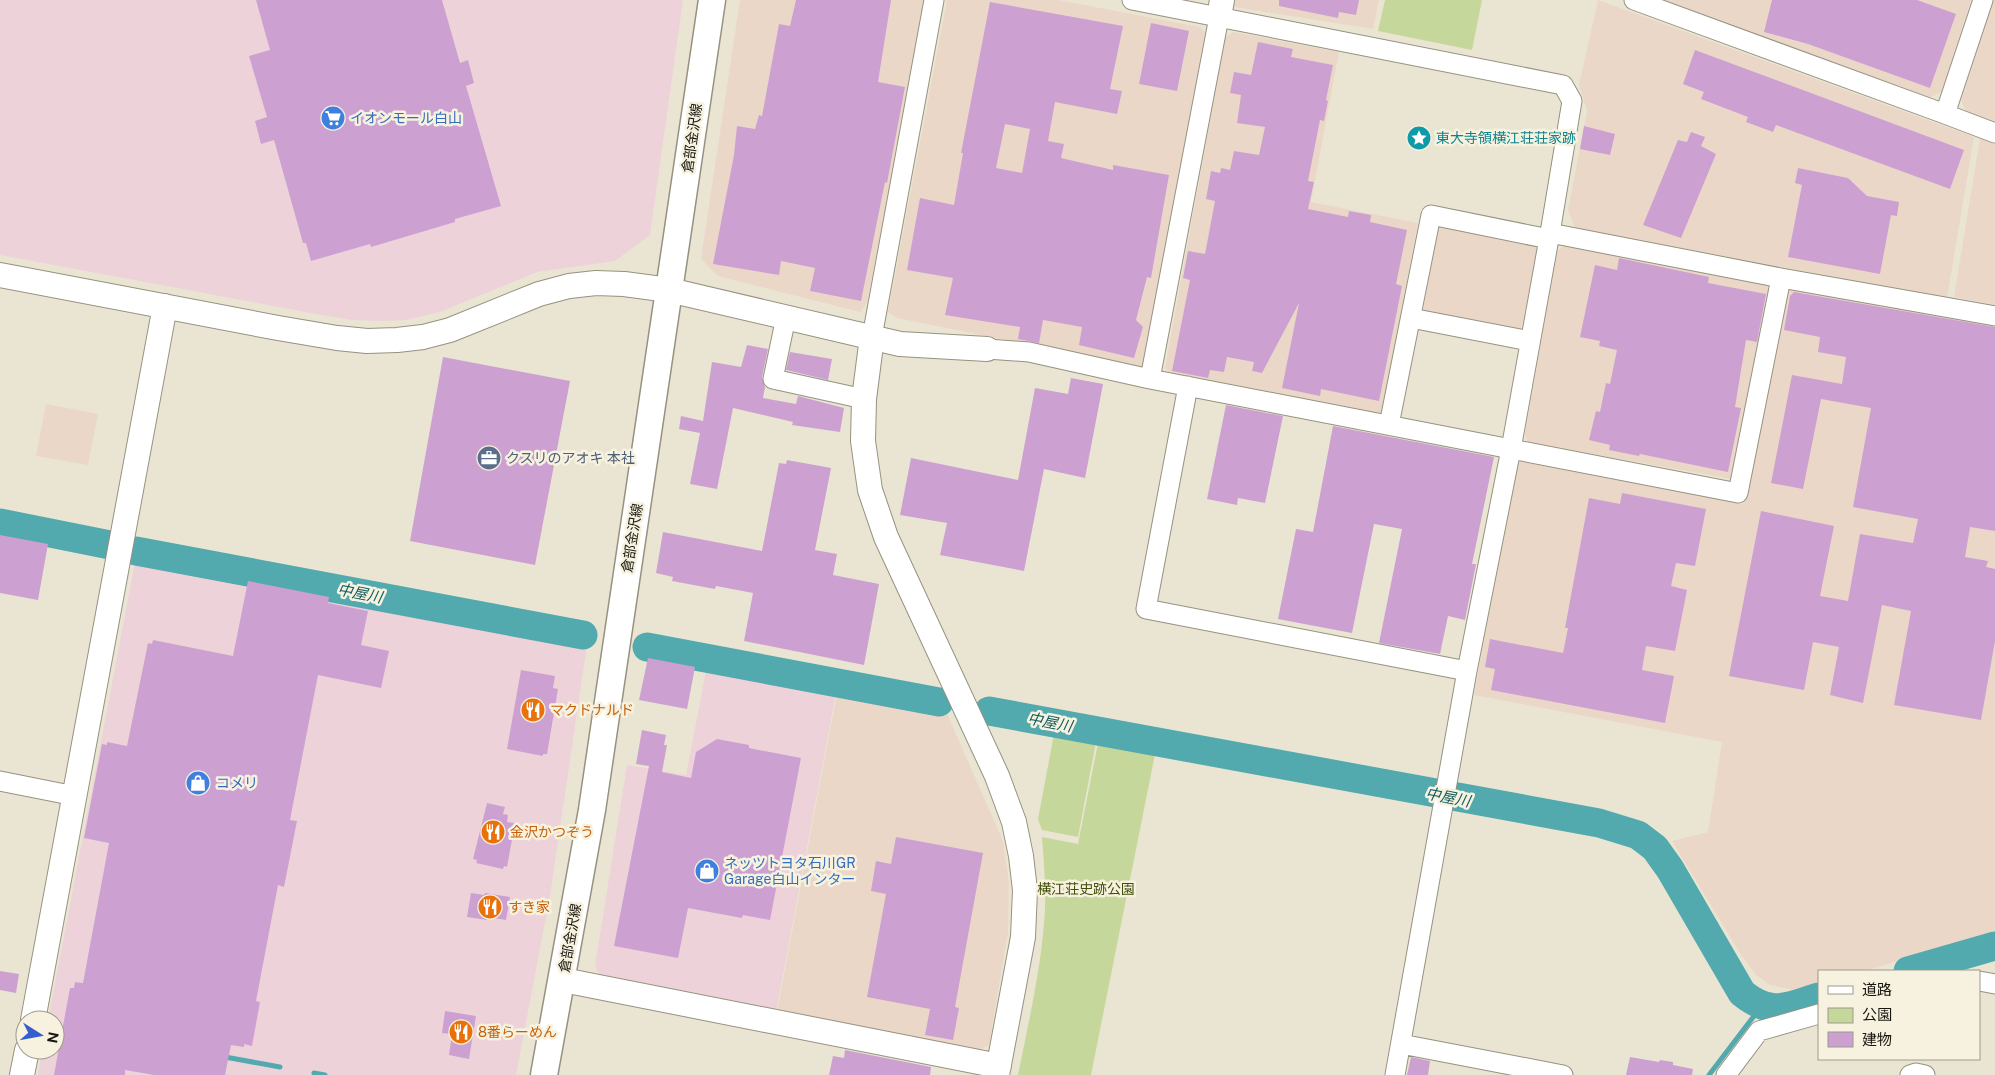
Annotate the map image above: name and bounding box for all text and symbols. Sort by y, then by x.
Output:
street label: 倉部金沢線 [679,102,705,174]
supermarket icon: イオンモール白山 [320,105,346,131]
place label: イオンモール白山 [350,110,462,126]
place icon: 東大寺領横江荘荘家跡 [1406,125,1432,151]
place label: 東大寺領横江荘荘家跡 [1436,130,1576,146]
office icon: クスリのアオキ 本社 [476,445,502,471]
place label: クスリのアオキ 本社 [506,450,635,466]
street label: 倉部金沢線 [619,502,645,574]
water label: 中屋川 [336,580,386,606]
restaurant icon: マクドナルド [520,697,546,723]
place label: マクドナルド [550,702,634,718]
water label: 中屋川 [1026,709,1076,735]
shop icon: コメリ [185,770,211,796]
place label: コメリ [216,775,258,791]
water label: 中屋川 [1424,784,1474,810]
restaurant icon: 金沢かつぞう [480,819,506,845]
place label: 金沢かつぞう [510,824,594,840]
place label: ネッツトヨタ石川GR Garage白山インター [724,855,856,887]
shop icon: ネッツトヨタ石川GR Garage白山インター [694,858,720,884]
park label: 横江荘史跡公園 [1037,881,1135,897]
restaurant icon: すき家 [477,894,503,920]
place label: すき家 [508,899,550,915]
street label: 倉部金沢線 [556,902,584,974]
legend [1818,970,1980,1060]
text: 道路 [1862,981,1892,998]
text: 公園 [1862,1006,1892,1023]
north arrow [15,1010,65,1060]
restaurant icon: 8番らーめん [448,1019,474,1045]
place label: 8番らーめん [478,1024,557,1040]
text: N [44,1031,62,1044]
text: 建物 [1862,1031,1892,1048]

